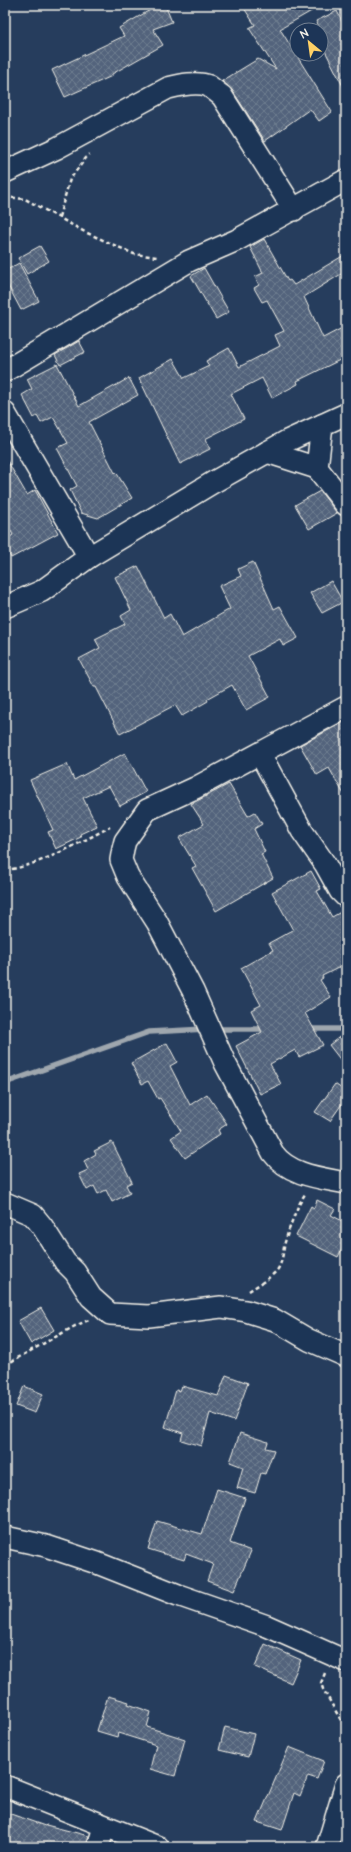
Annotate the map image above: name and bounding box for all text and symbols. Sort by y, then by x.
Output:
north arrow [289,22,329,62]
text: N [298,25,311,42]

